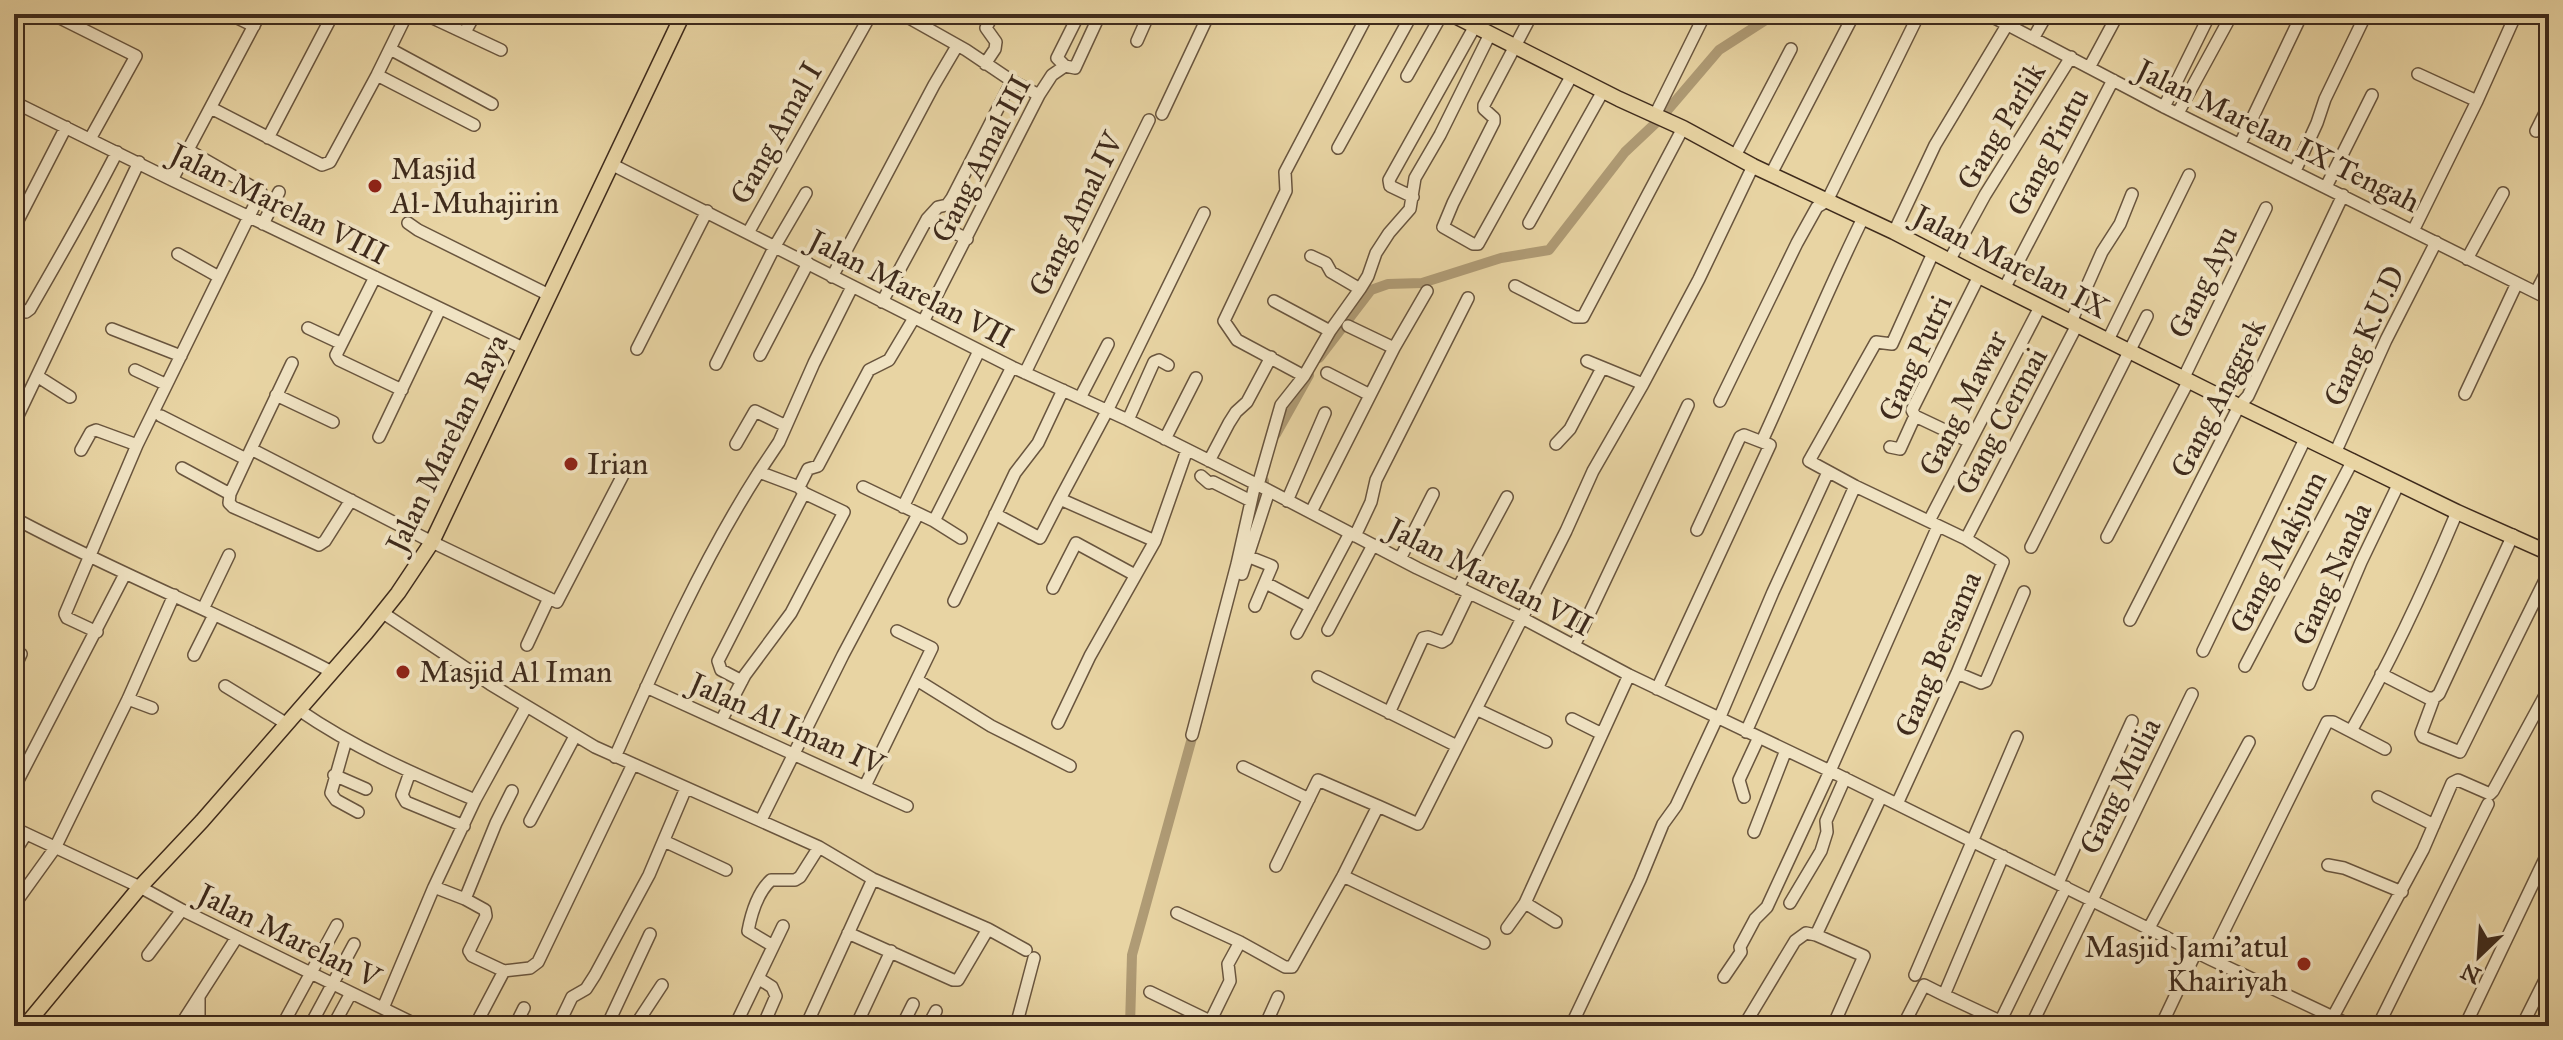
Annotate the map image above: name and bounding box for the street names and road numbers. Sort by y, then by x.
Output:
street label: Jalan Marelan IX Tengah [2128,50,2426,220]
street label: Gang Amal I [722,56,830,210]
street label: Gang Parlik [1949,56,2053,196]
street label: Gang Amal III [924,70,1038,248]
street label: Gang Pintu [1999,82,2097,222]
street label: Gang Amal IV [1021,125,1132,302]
street label: Jalan Marelan VIII [162,134,394,272]
street label: Jalan Marelan IX [1905,196,2115,327]
street label: Gang Ayu [2160,220,2246,344]
street label: Jalan Marelan VII [800,221,1019,356]
street label: Gang K.U.D [2316,260,2412,412]
street label: Gang Putri [1870,289,1960,427]
street label: Gang Anggrek [2163,313,2273,483]
street label: Gang Mawar [1911,324,2015,482]
street label: Jalan Marelan Raya [377,328,516,561]
street label: Gang Cermai [1947,341,2055,501]
street label: Gang Makjum [2222,465,2334,639]
street label: Gang Nanda [2285,497,2380,651]
street label: Jalan Marelan VII [1379,509,1598,644]
street label: Gang Bersama [1887,566,1989,742]
street label: Jalan Al Iman IV [681,664,891,784]
street label: Gang Mulia [2072,712,2169,860]
street label: Jalan Marelan V [189,875,387,996]

